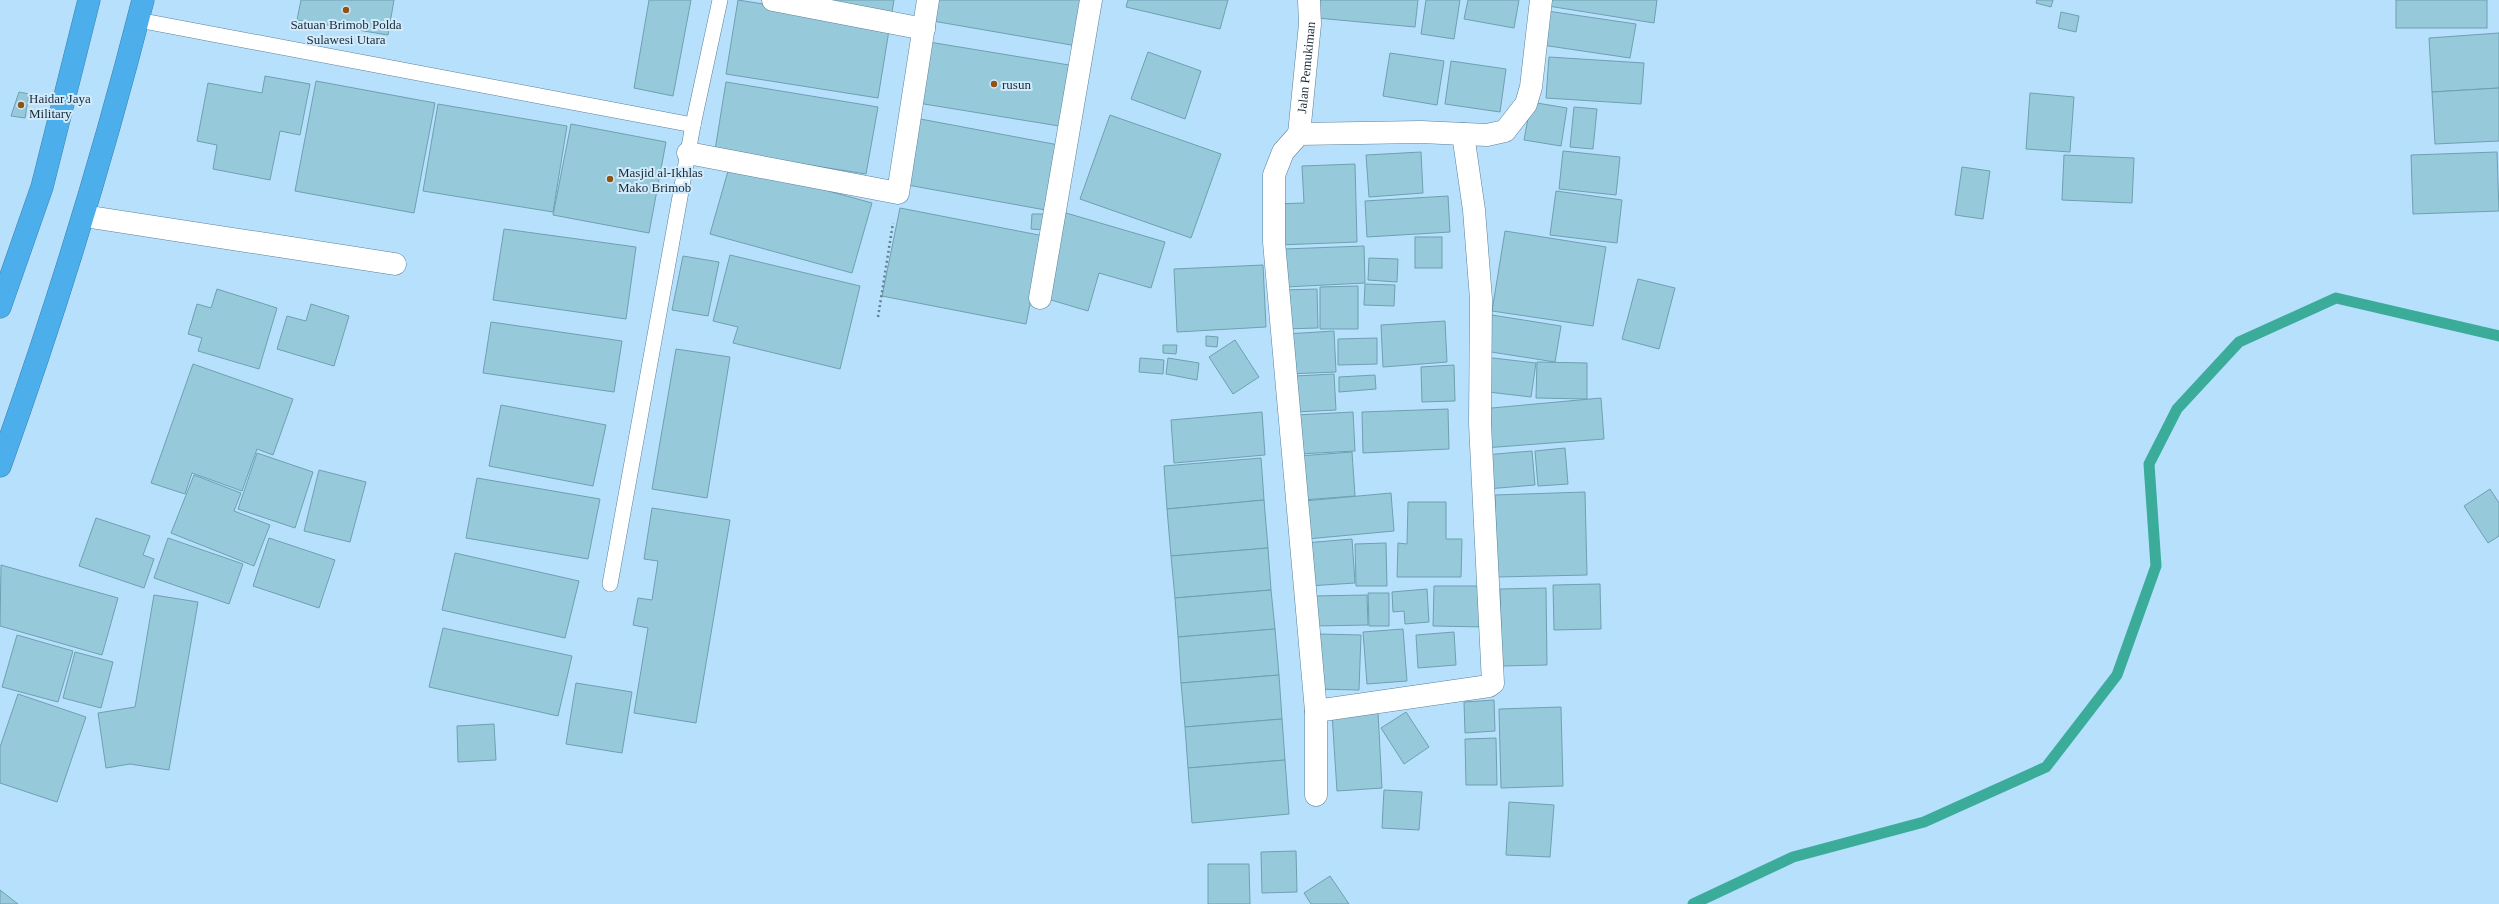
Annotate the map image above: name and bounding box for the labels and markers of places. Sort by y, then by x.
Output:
marker: Satuan Brimob Polda Sulawesi Utara [341,5,351,15]
place label: Satuan Brimob Polda Sulawesi Utara [290,17,402,47]
place label: rusun [1002,77,1031,92]
marker: rusun [989,79,999,89]
place label: Haidar Jaya Military [29,91,91,121]
marker: Haidar Jaya Military [16,100,26,110]
place label: Masjid al-Ikhlas Mako Brimob [618,165,703,195]
marker: Masjid al-Ikhlas Mako Brimob [605,174,615,184]

